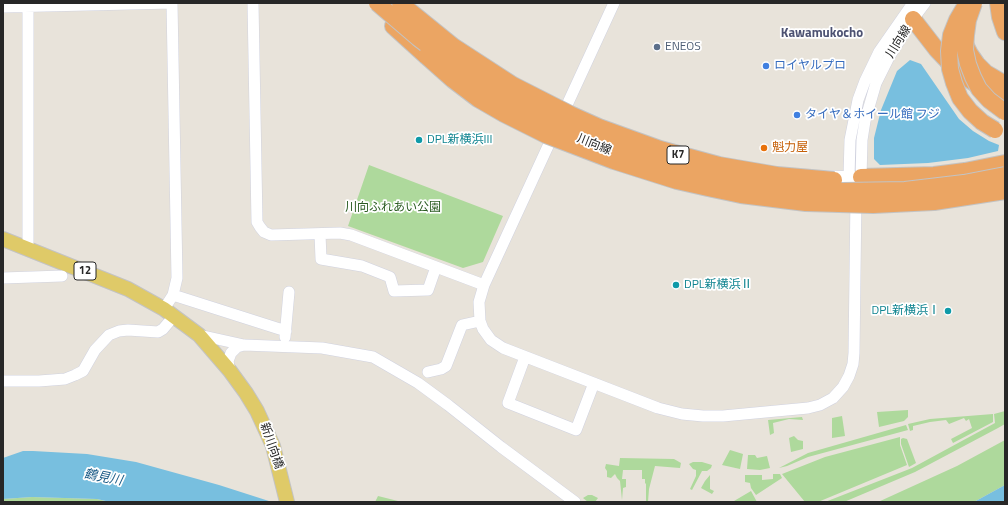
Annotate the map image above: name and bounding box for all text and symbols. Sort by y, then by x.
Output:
street label: 川向線 [883,23,915,61]
district label: Kawamukocho [781,26,863,42]
place label: ENEOS [665,40,701,54]
marker: ENEOS [652,42,662,52]
place label: ロイヤルプロ [774,59,846,73]
marker: ロイヤルプロ [761,61,771,71]
place label: タイヤ＆ホイール館 フジ [805,108,940,122]
marker: タイヤ＆ホイール館 フジ [792,110,802,120]
street label: 川向線 [575,132,613,158]
place label: DPL新横浜III [427,133,492,147]
marker: DPL新横浜III [414,135,424,145]
place label: 魁力屋 [772,141,808,155]
marker: 魁力屋 [759,143,769,153]
road number: K7 [667,146,689,164]
park label: 川向ふれあい公園 [345,201,441,215]
road number: 12 [74,262,96,280]
place label: DPL新横浜Ⅱ [684,278,753,292]
marker: DPL新横浜Ⅱ [671,280,681,290]
place label: DPL新横浜Ⅰ [871,304,940,318]
marker: DPL新横浜Ⅰ [943,306,953,316]
street label: 新川向橋 [256,421,286,471]
water label: 鶴見川 [82,467,124,489]

